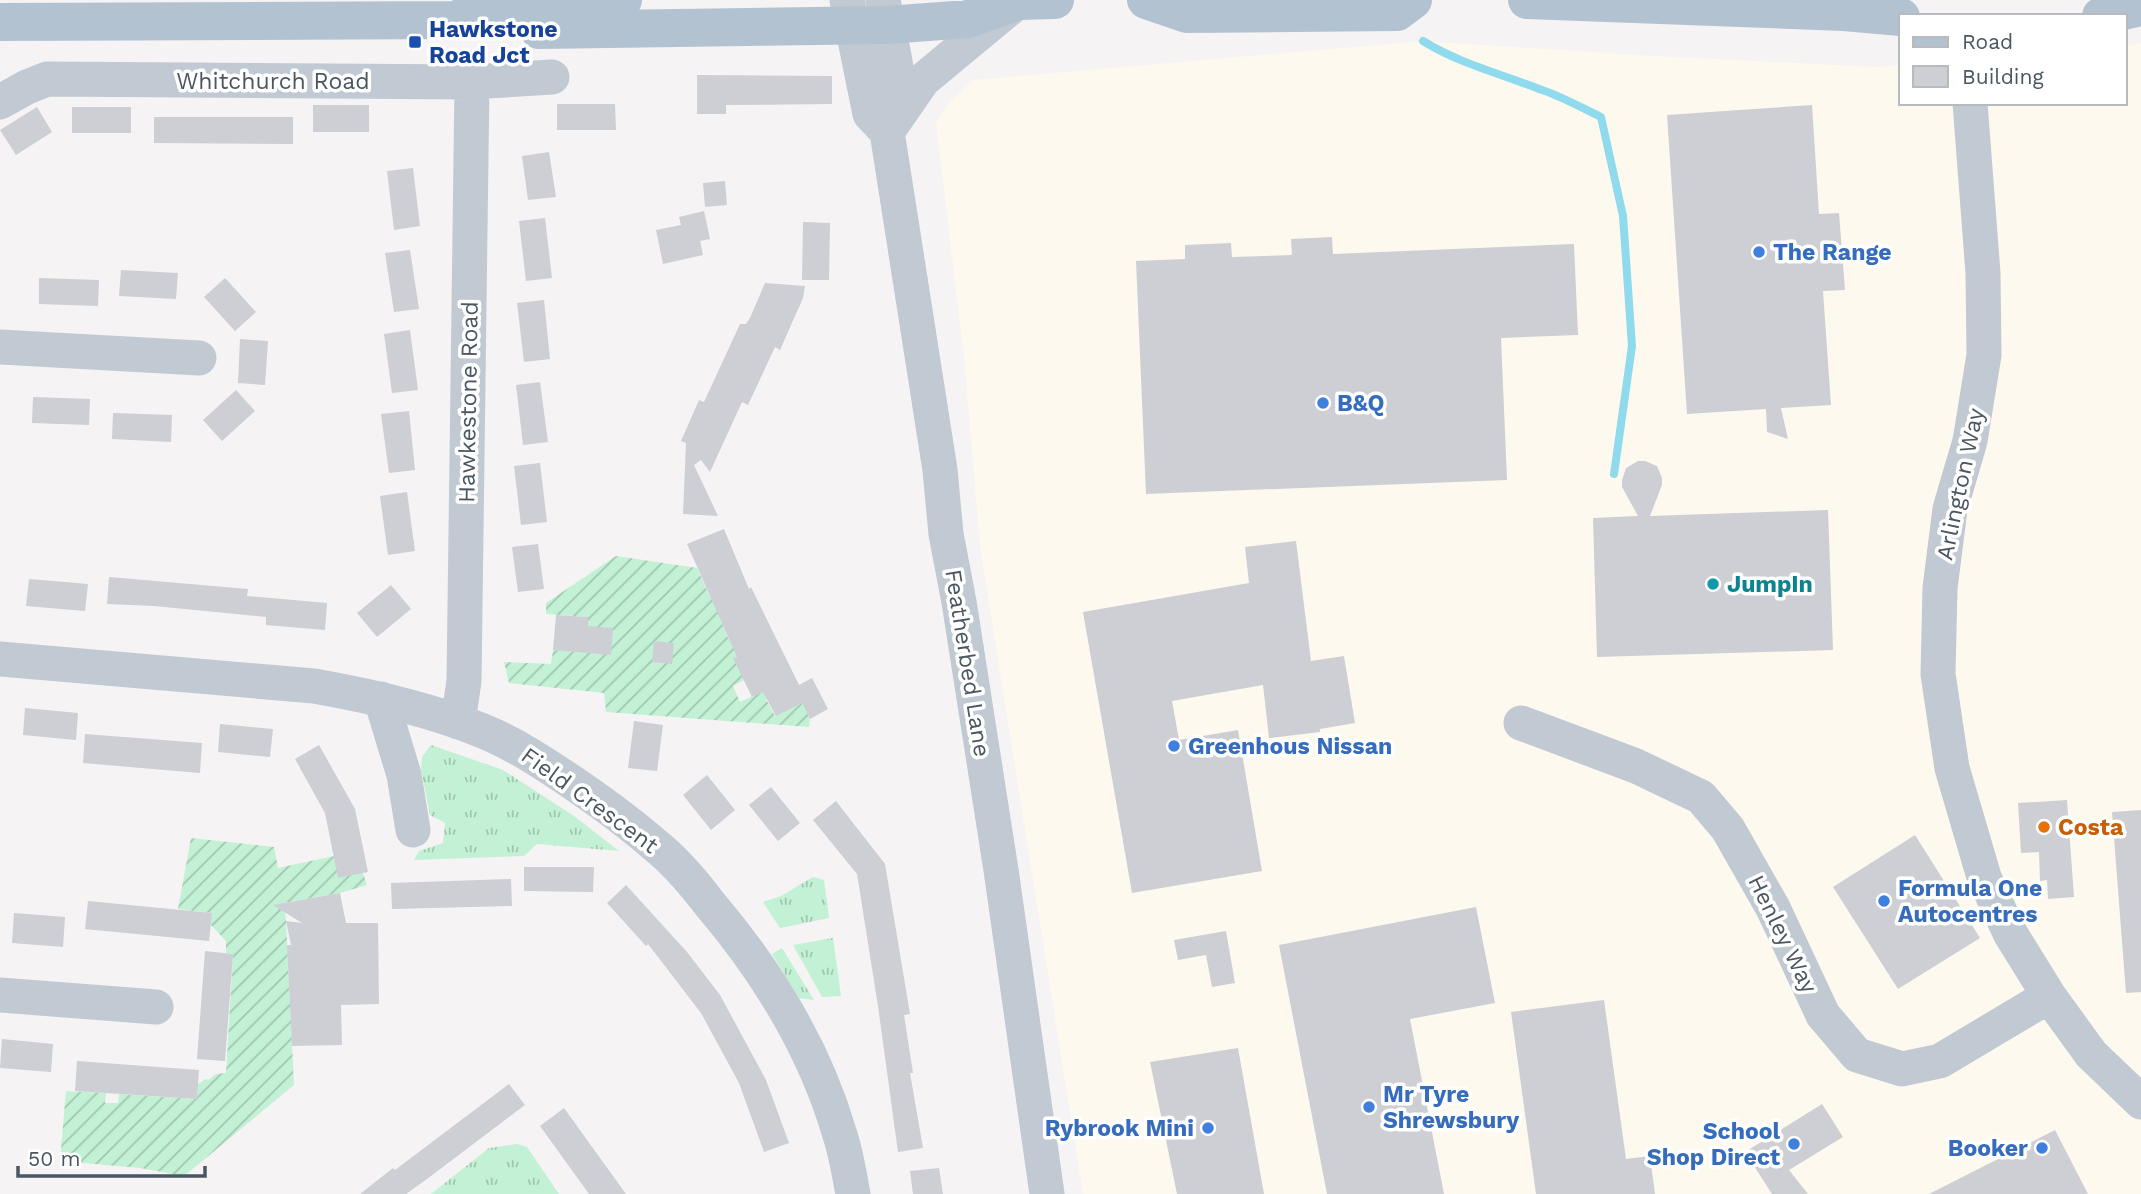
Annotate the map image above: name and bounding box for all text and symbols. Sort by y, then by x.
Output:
legend [1899,14,2127,105]
place label: Hawkstone Road Jct [429,16,557,69]
text: Road [1962,29,2013,54]
marker: Hawkstone Road Jct [407,34,423,50]
text: Building [1962,64,2044,89]
street label: Whitchurch Road [176,68,370,95]
place label: The Range [1773,239,1892,266]
marker: The Range [1751,244,1767,260]
street label: Hawkestone Road [453,301,484,503]
place label: B&Q [1337,390,1385,417]
marker: B&Q [1315,395,1331,411]
street label: Arlington Way [1931,406,1990,563]
street label: Featherbed Lane [939,567,996,759]
place label: JumpIn [1727,571,1813,598]
marker: JumpIn [1705,576,1721,592]
place label: Greenhous Nissan [1188,733,1392,760]
marker: Greenhous Nissan [1166,738,1182,754]
street label: Field Crescent [516,742,664,859]
place label: Costa [2058,814,2124,841]
marker: Costa [2036,819,2052,835]
street label: Henley Way [1742,871,1823,998]
place label: Formula One Autocentres [1898,875,2042,928]
marker: Formula One Autocentres [1876,893,1892,909]
place label: Mr Tyre Shrewsbury [1383,1081,1519,1134]
marker: Mr Tyre Shrewsbury [1361,1099,1377,1115]
place label: Rybrook Mini [1045,1115,1194,1142]
place label: School Shop Direct [1647,1118,1780,1171]
marker: Rybrook Mini [1200,1120,1216,1136]
scale bar [18,1134,205,1178]
place label: Booker [1948,1135,2028,1162]
marker: School Shop Direct [1786,1136,1802,1152]
marker: Booker [2034,1140,2050,1156]
text: 50 m [28,1146,80,1171]

